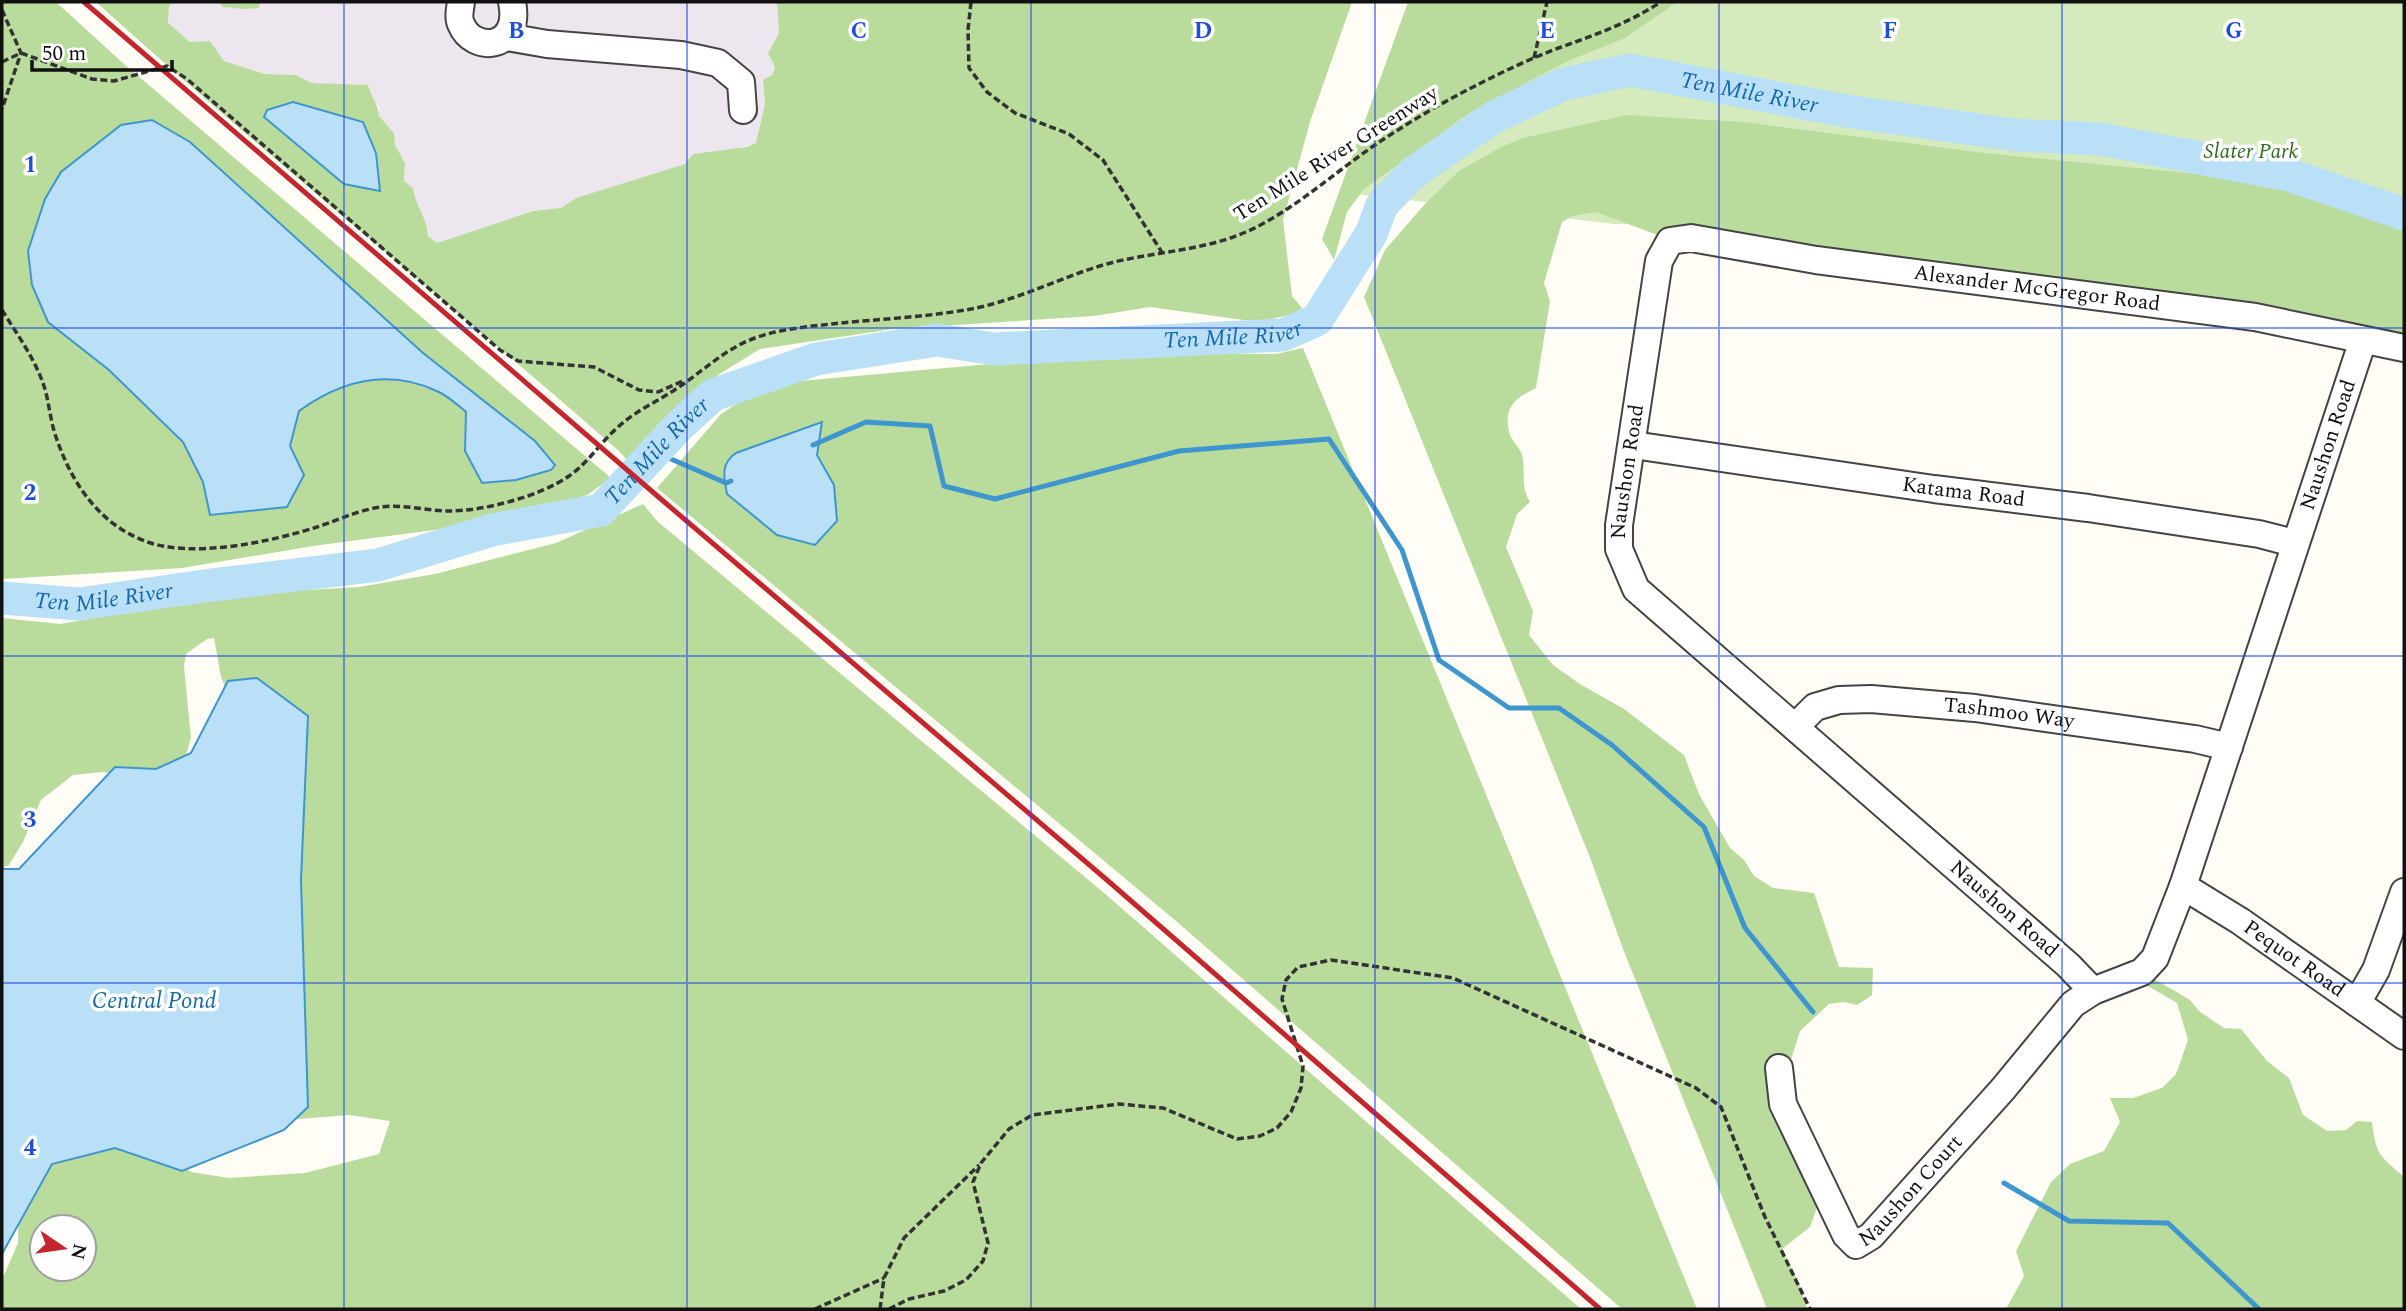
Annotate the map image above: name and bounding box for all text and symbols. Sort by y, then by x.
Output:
text: B [508,14,524,49]
text: C [851,14,867,49]
text: D [1194,14,1212,49]
text: E [1539,14,1555,49]
text: F [1883,14,1897,49]
text: G [2225,14,2243,49]
scale bar [32,28,172,72]
text: 50 m [42,38,86,70]
water label: Ten Mile River [1677,62,1822,123]
street label: Ten Mile River Greenway [1227,77,1445,230]
park label: Slater Park [2204,136,2298,168]
text: 1 [24,148,36,183]
street label: Alexander McGregor Road [1912,257,2162,321]
water label: Ten Mile River [1162,311,1309,358]
street label: Naushon Road [2292,375,2365,515]
water label: Ten Mile River [596,388,718,514]
street label: Naushon Road [1603,402,1653,539]
street label: Katama Road [1900,469,2027,516]
text: 2 [24,476,37,511]
water label: Ten Mile River [33,573,176,622]
street label: Tashmoo Way [1942,689,2077,738]
text: 3 [24,803,37,838]
street label: Naushon Road [1942,852,2066,966]
street label: Pequot Road [2237,912,2352,1006]
water label: Central Pond [92,984,216,1019]
street label: Naushon Court [1853,1128,1971,1256]
text: 4 [24,1131,37,1166]
north arrow [28,1213,98,1283]
text: N [62,1241,94,1262]

